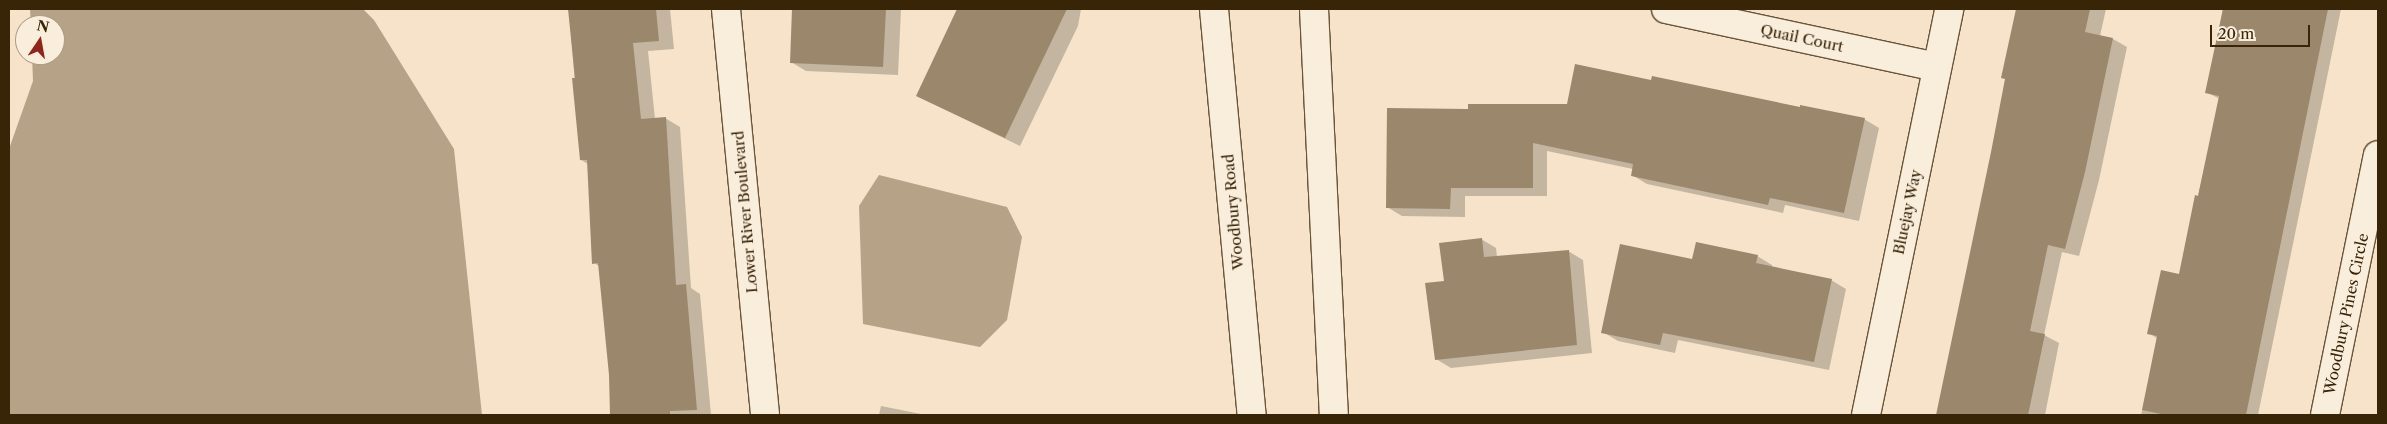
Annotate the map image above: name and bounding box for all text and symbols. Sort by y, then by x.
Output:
north arrow [15,15,65,65]
scale bar [2212,15,2312,47]
text: N [35,16,51,36]
street label: Quail Court [1759,20,1845,56]
text: 20 m [2218,24,2254,43]
street label: Lower River Boulevard [729,130,761,294]
street label: Woodbury Road [1219,153,1247,271]
street label: Bluejay Way [1889,167,1925,257]
street label: Woodbury Pines Circle [2320,231,2372,397]

